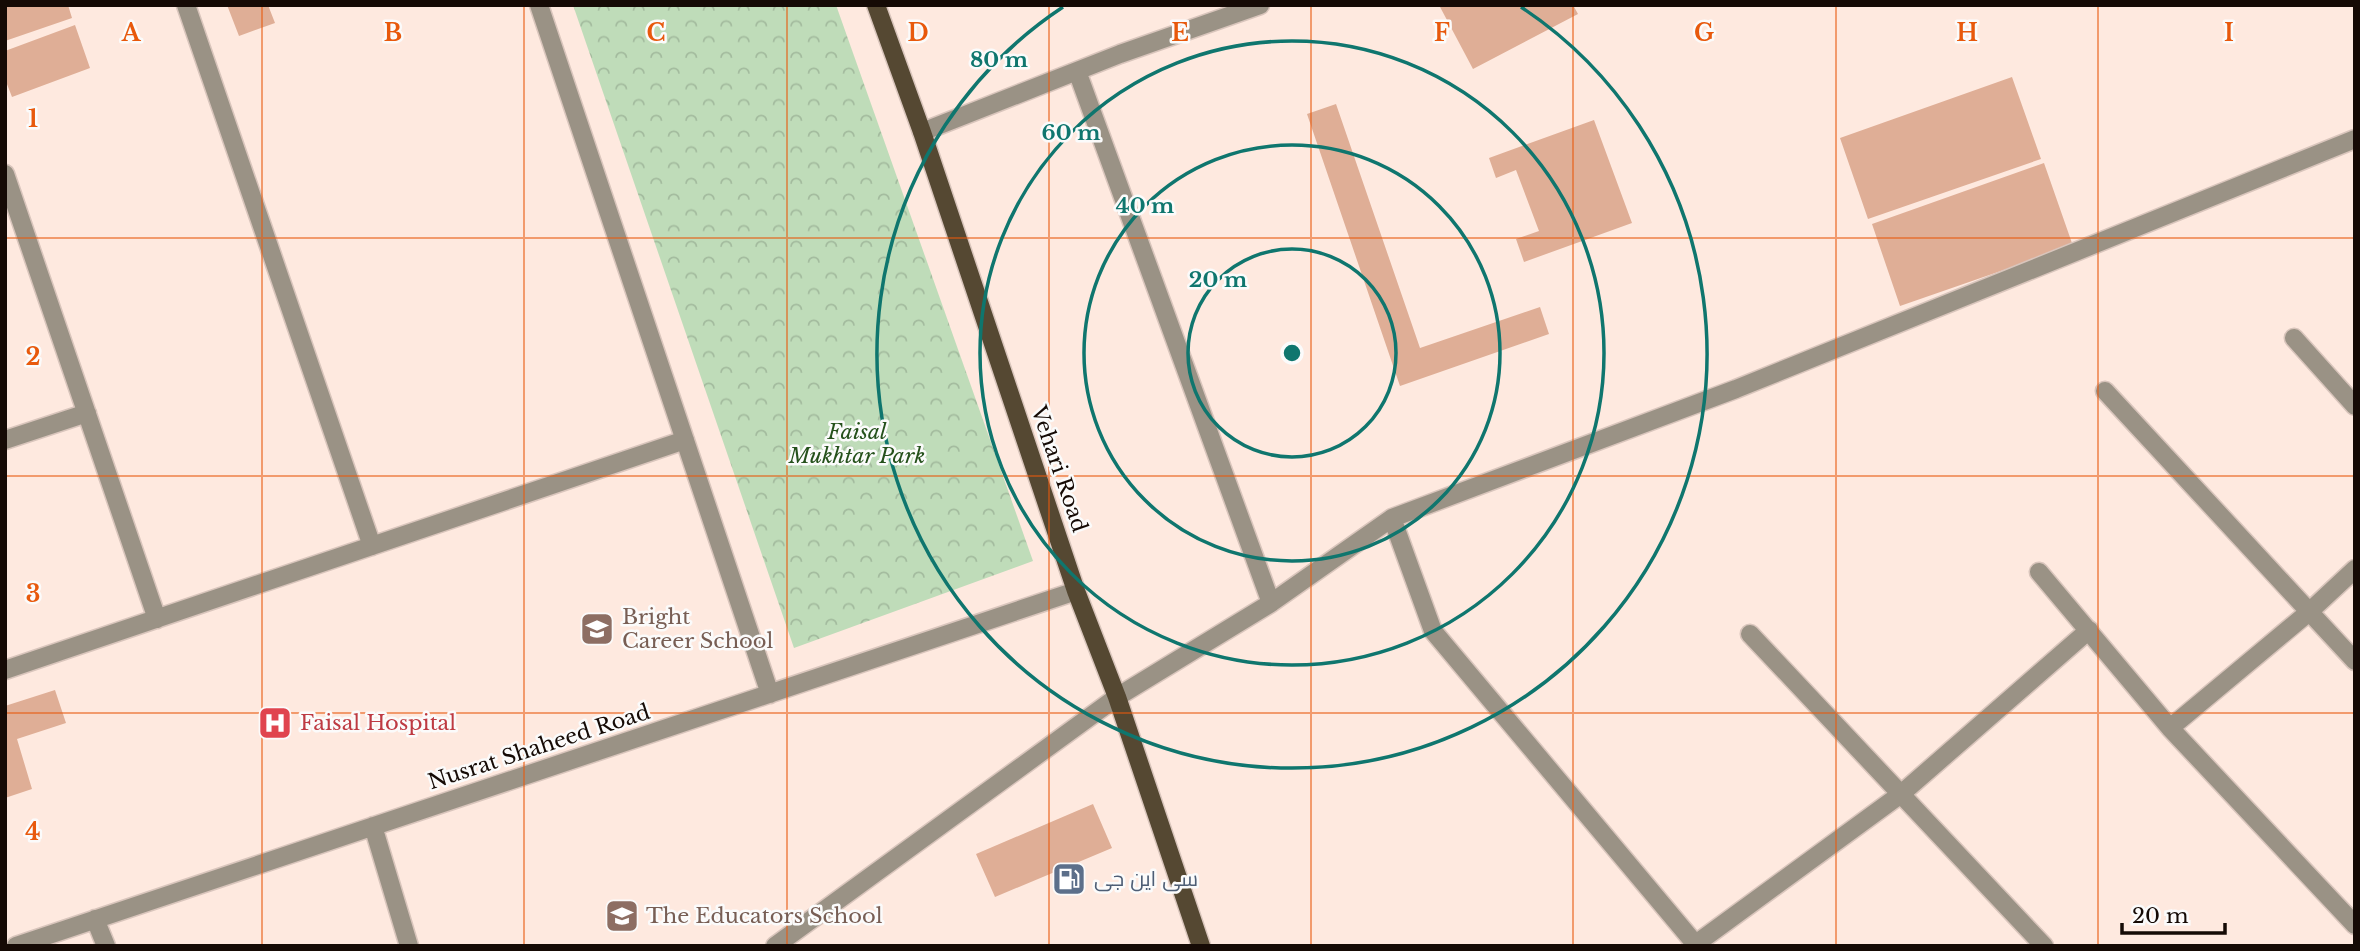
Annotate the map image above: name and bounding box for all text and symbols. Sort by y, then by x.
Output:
text: A [121,19,142,47]
text: B [384,19,402,47]
text: C [647,19,665,47]
text: D [907,19,929,47]
text: E [1171,19,1189,47]
text: F [1434,19,1450,47]
text: G [1694,19,1714,47]
text: H [1956,19,1978,47]
text: I [2224,19,2234,47]
text: 80 m [970,47,1028,73]
text: 1 [28,105,38,133]
text: 60 m [1042,120,1100,146]
text: 40 m [1116,193,1174,219]
text: 20 m [1189,267,1247,293]
centre of rings [1280,341,1304,365]
text: 2 [26,343,40,371]
street label: Vehari Road [1025,401,1093,536]
park label: Faisal Mukhtar Park [788,419,925,469]
text: 3 [26,580,40,608]
place label: Bright Career School [622,604,774,654]
school or university icon: Bright Career School [578,610,616,648]
street label: Nusrat Shaheed Road [425,699,653,795]
hospital icon: Faisal Hospital [256,704,294,742]
place label: Faisal Hospital [300,710,456,736]
text: 4 [25,818,41,846]
fuel station icon: سی این جی [1050,860,1088,898]
place label: سی این جی [1094,866,1198,892]
scale bar [2122,892,2225,936]
school or university icon: The Educators School [603,897,641,935]
place label: The Educators School [646,903,883,929]
text: 20 m [2132,903,2189,929]

